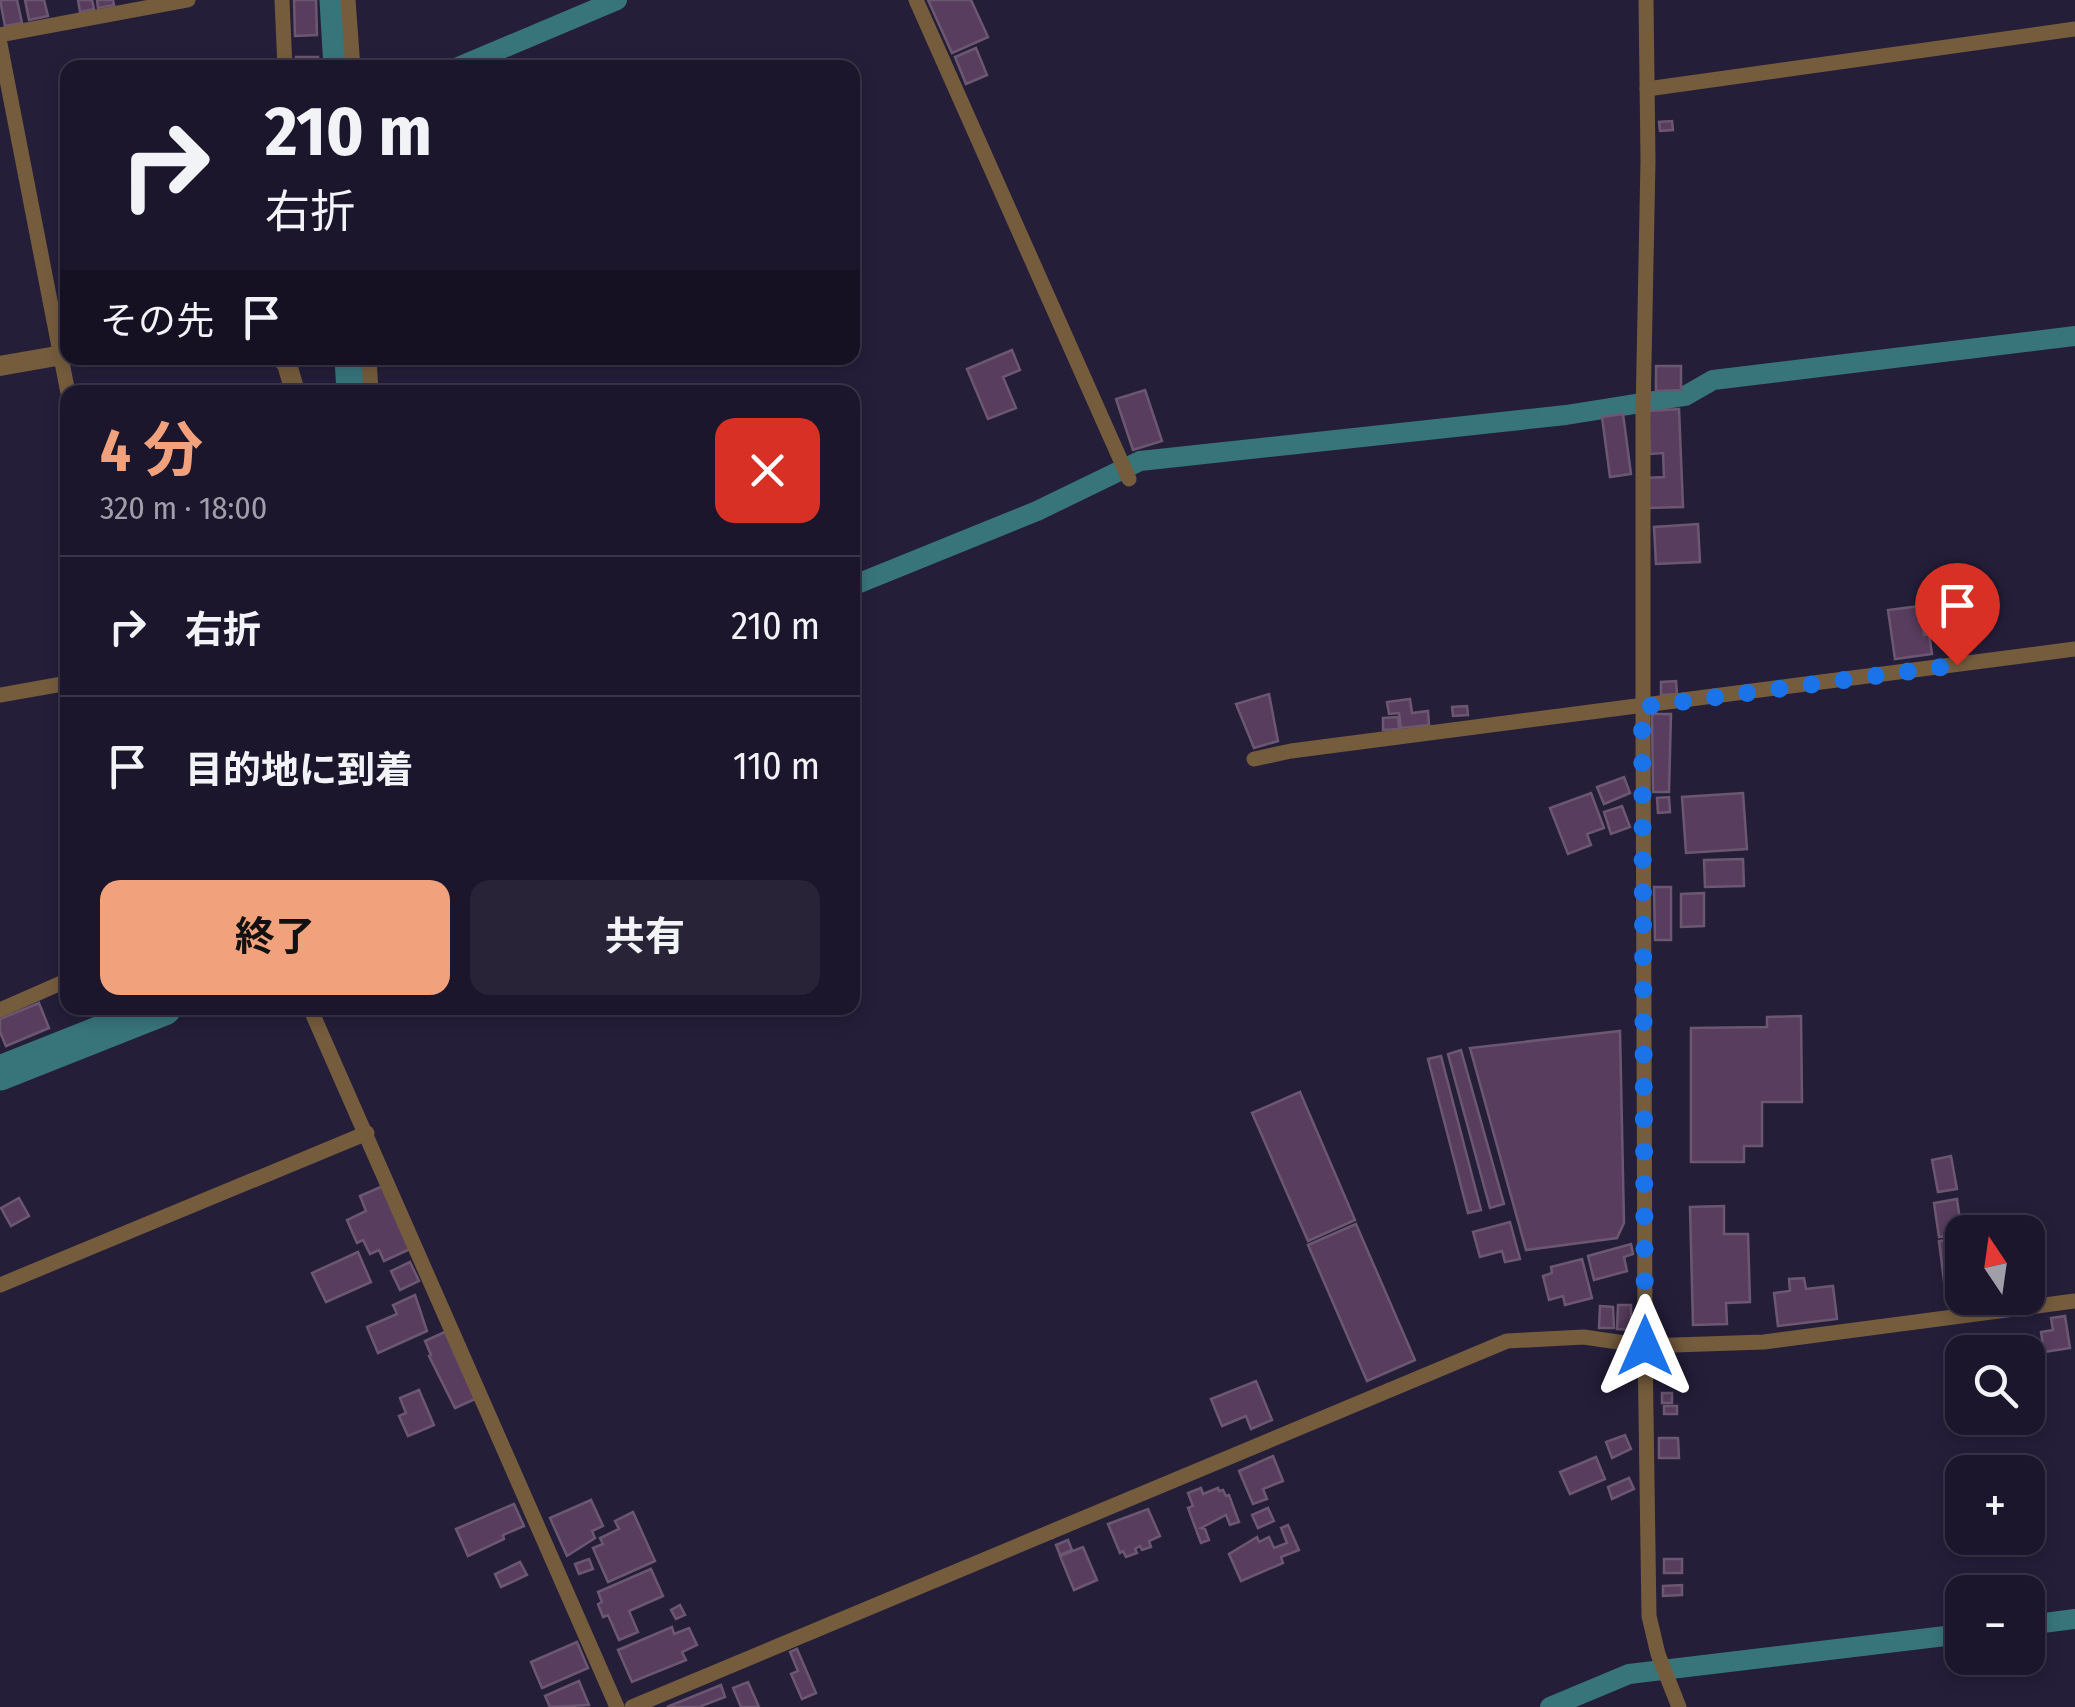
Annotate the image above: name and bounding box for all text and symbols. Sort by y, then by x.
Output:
text: 210 m [265,90,432,174]
icon: right [100,100,230,230]
text: 右折 [265,185,355,239]
icon: arrive [234,290,289,345]
text: その先 [100,298,214,344]
text: 4 分 [100,415,203,487]
button: close [715,418,820,523]
text: 320 m · 18:00 [100,489,268,527]
pin [1915,563,2000,666]
icon: arrive [1930,578,1985,633]
icon: right [100,599,155,654]
text: 210 m [731,603,820,649]
text: 右折 [185,607,261,653]
icon: arrive [100,739,155,794]
text: 110 m [733,743,820,789]
text: 目的地に到着 [185,747,413,793]
button: 終了 [100,880,450,995]
button: 共有 [470,880,820,995]
north arrow [1945,1215,2045,1315]
map controls [1945,1215,2045,1675]
position arrow [1593,1294,1697,1398]
button: search [1945,1335,2045,1435]
button: + [1945,1455,2045,1555]
button: − [1945,1575,2045,1675]

